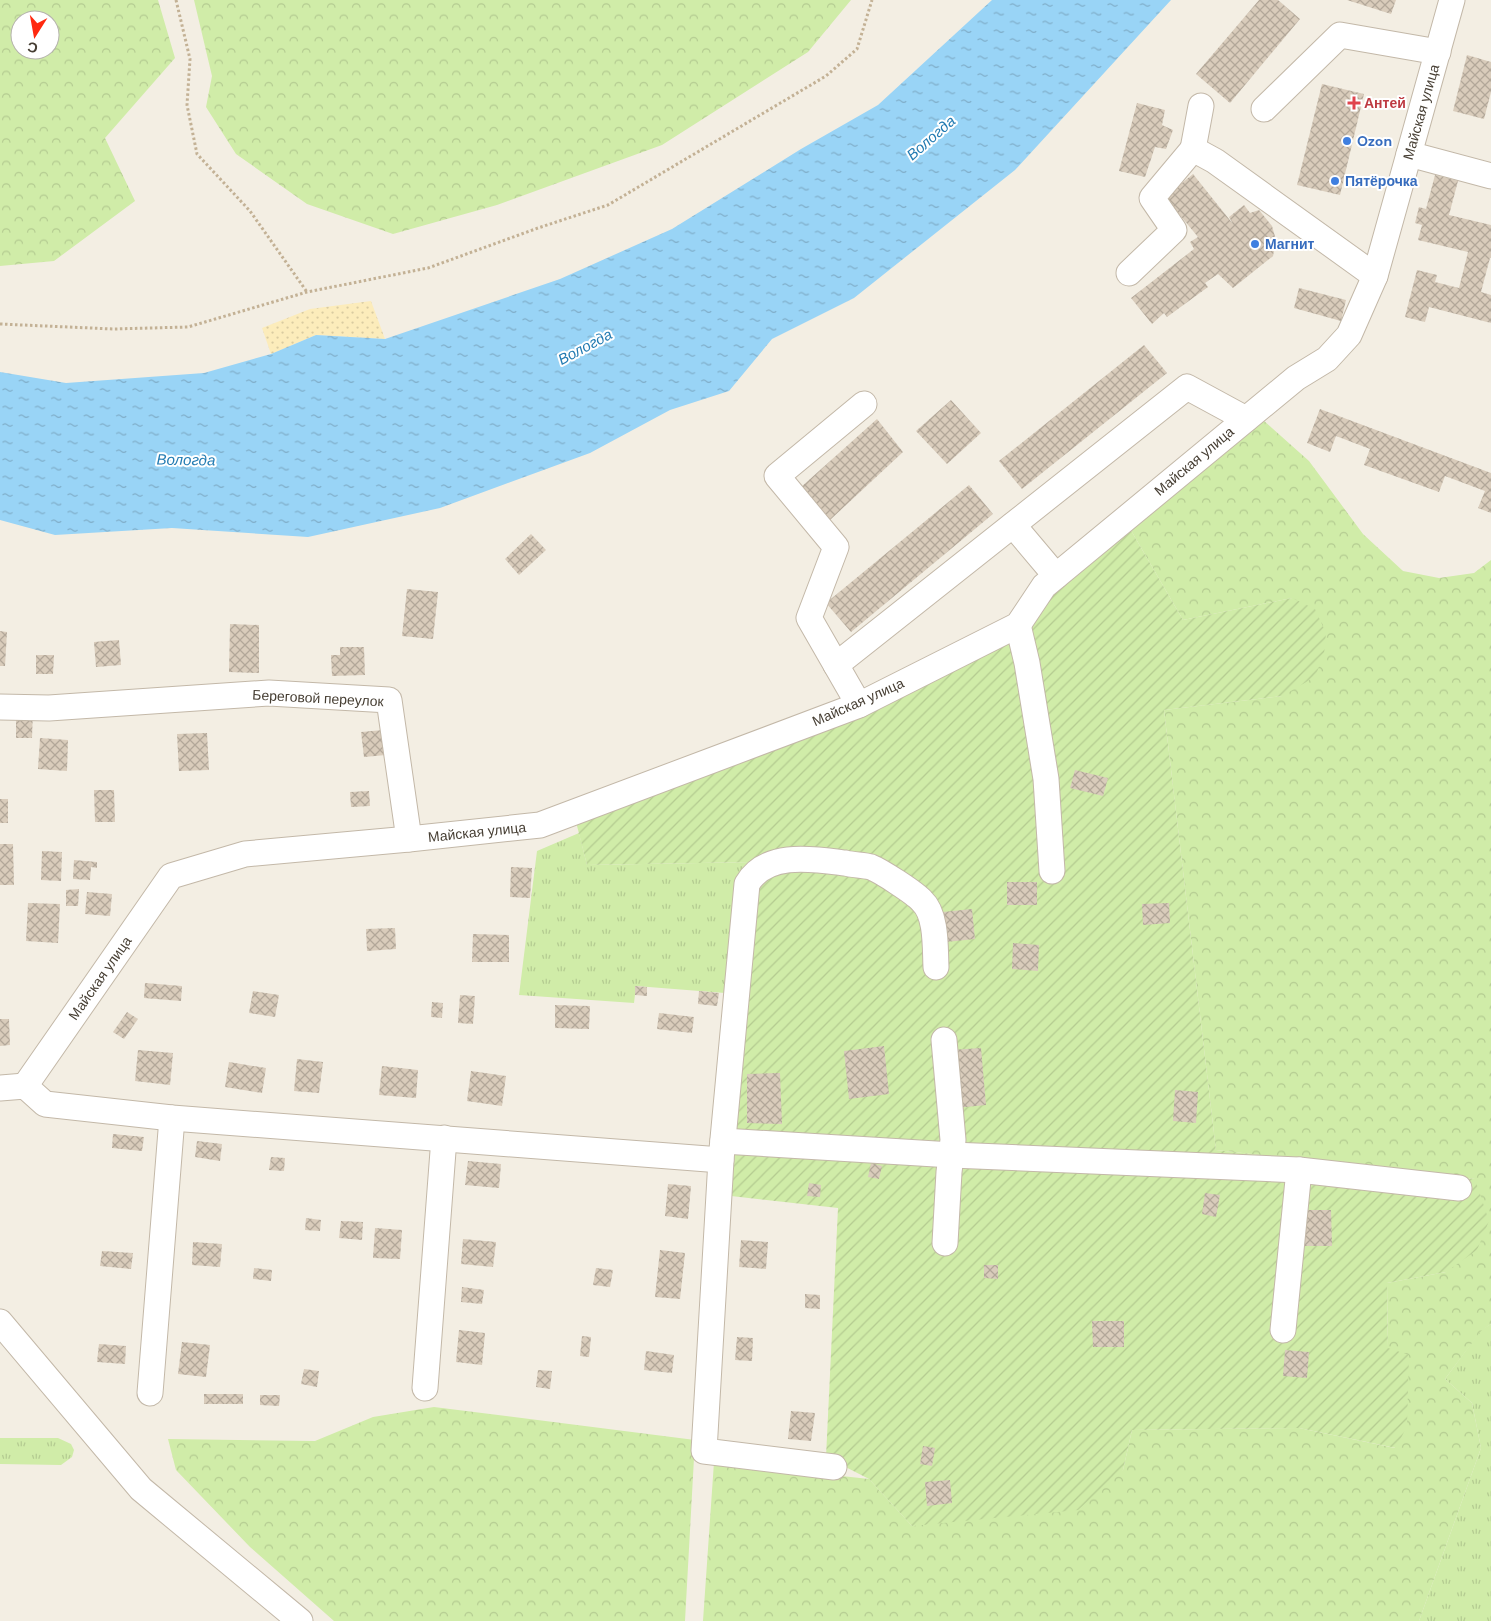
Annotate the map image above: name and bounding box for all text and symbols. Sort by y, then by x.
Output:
north arrow [10,10,60,60]
text: С [26,38,39,58]
street label: Майская улица [1399,62,1443,162]
place label: Антей [1364,94,1406,112]
marker: Антей [1348,97,1360,109]
water label: Вологда [902,111,960,165]
place label: Ozon [1357,132,1392,150]
marker: Ozon [1341,135,1353,147]
place label: Пятёрочка [1345,172,1418,190]
marker: Пятёрочка [1329,175,1341,187]
place label: Магнит [1265,235,1315,253]
marker: Магнит [1249,238,1261,250]
water label: Вологда [554,324,616,370]
street label: Майская улица [1151,422,1238,500]
water label: Вологда [156,449,216,471]
street label: Майская улица [809,674,907,730]
street label: Береговой переулок [252,686,385,710]
street label: Майская улица [427,818,527,846]
street label: Майская улица [64,932,136,1023]

